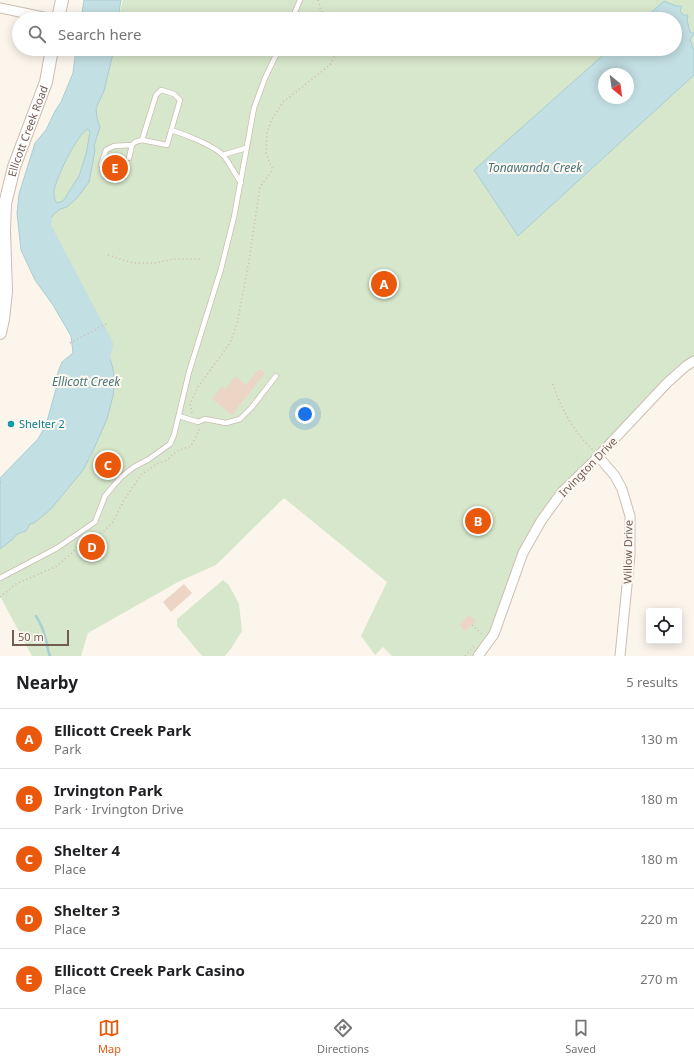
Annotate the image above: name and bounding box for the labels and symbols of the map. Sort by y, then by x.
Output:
north arrow [598,68,634,104]
street label: Ellicott Creek Road [4,83,51,178]
pin: E [102,153,128,183]
water label: Tonawanda Creek [488,159,583,176]
pin: A [371,269,397,299]
water label: Ellicott Creek [52,373,121,390]
your location [295,404,315,424]
place label: Shelter 2 [19,416,65,431]
marker: Shelter 2 [6,419,16,429]
street label: Irvington Drive [555,433,620,500]
pin: C [95,450,121,480]
pin: B [465,506,491,536]
street label: Willow Drive [619,520,636,584]
pin: D [79,532,105,562]
scale bar [12,628,69,647]

